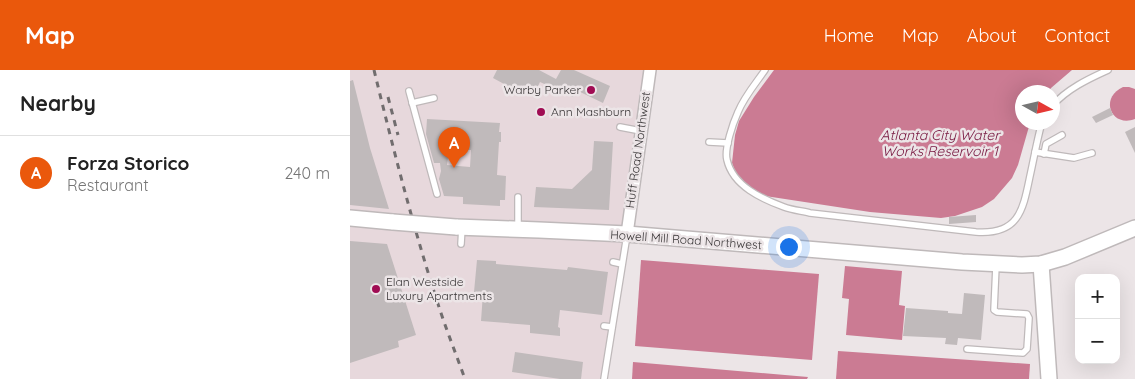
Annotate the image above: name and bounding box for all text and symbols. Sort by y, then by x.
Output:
text: Map [25,20,75,50]
text: Home [824,24,874,47]
text: Map [902,24,939,47]
text: About [967,24,1017,47]
text: Contact [1045,24,1110,47]
place label: Warby Parker [504,82,581,97]
marker: Warby Parker [585,84,597,96]
north arrow [1015,85,1060,130]
text: Nearby [20,90,96,116]
street label: Huff Road Northwest [622,91,653,209]
place label: Ann Mashburn [551,104,631,119]
marker: Ann Mashburn [535,106,547,118]
water label: Atlanta City Water Works Reservoir 1 [880,126,1001,160]
pin: A [438,127,470,168]
text: Forza Storico [67,151,189,175]
text: A [31,163,41,183]
text: 240 m [284,163,330,183]
text: Restaurant [67,175,149,195]
street label: Howell Mill Road Northwest [610,227,762,252]
your location [776,234,802,260]
place label: Elan Westside Luxury Apartments [386,274,492,303]
map controls [1075,274,1120,364]
button: + [1075,274,1120,319]
marker: Elan Westside Luxury Apartments [370,283,382,295]
button: − [1075,319,1120,364]

